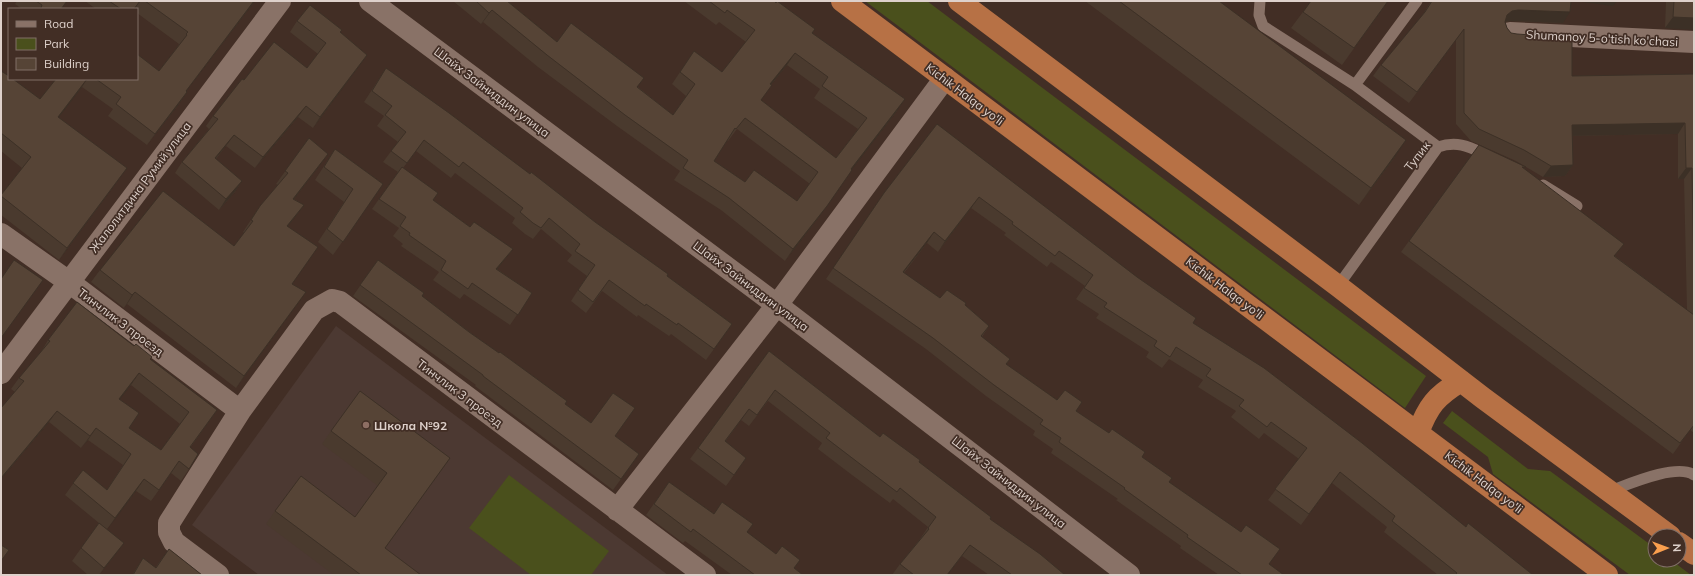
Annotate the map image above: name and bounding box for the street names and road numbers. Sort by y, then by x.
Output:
street label: Shumanoy 5-o'tish ko'chasi [1526,27,1679,49]
street label: Шайх Зайниддин улица [431,44,553,140]
street label: Kichik Halqa yo'li [923,60,1007,128]
street label: Жалолитдина Румий улица [86,119,194,255]
street label: Тупик [1401,138,1434,174]
street label: Шайх Зайниддин улица [690,238,812,334]
street label: Kichik Halqa yo'li [1183,254,1267,322]
street label: Тинчлик 3 проезд [75,285,167,359]
street label: Тинчлик 3 проезд [414,356,506,430]
street label: Шайх Зайниддин улица [949,433,1069,531]
street label: Kichik Halqa yo'li [1442,448,1526,516]

